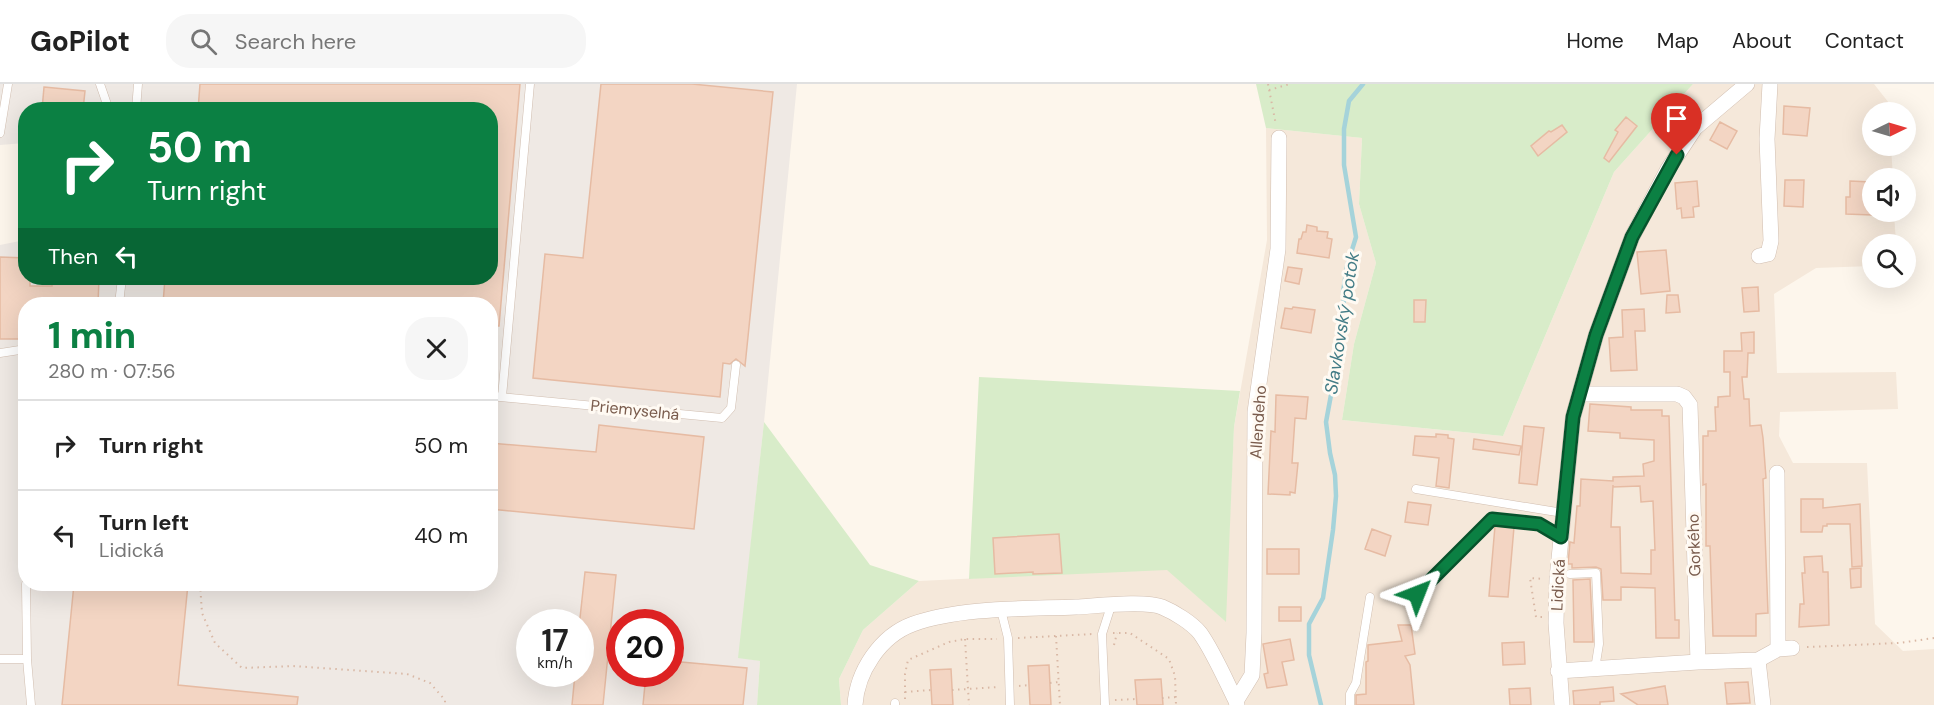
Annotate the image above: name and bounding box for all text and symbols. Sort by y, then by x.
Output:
search box [166,14,586,68]
text: GoPilot [30,23,130,60]
icon: search [187,25,220,58]
text: Search here [235,27,356,56]
text: Home [1566,27,1624,55]
text: Map [1657,27,1699,55]
text: About [1732,27,1792,55]
text: Contact [1825,27,1904,55]
pin [1651,93,1702,155]
icon: arrive [1660,102,1693,135]
north arrow [1862,102,1916,156]
map controls [1862,102,1916,288]
text: 50 m [147,120,252,175]
icon: right [48,126,126,204]
button: sound [1862,168,1916,222]
text: Turn right [147,173,267,208]
button: search [1862,234,1916,288]
icon: left [110,240,143,273]
text: Then [48,242,98,271]
water label: Slavkovský potok [1319,249,1365,396]
text: 1 min [48,312,136,359]
button: close [405,317,468,380]
text: 280 m · 07:56 [48,358,176,384]
street label: Allendeho [1245,384,1271,460]
street label: Priemyselná [590,395,680,425]
icon: right [48,429,81,462]
text: Turn right [99,431,204,460]
text: 50 m [414,431,468,460]
text: Turn left [99,508,189,537]
street label: Gorkého [1682,513,1706,577]
icon: left [48,519,81,552]
text: 40 m [414,521,468,550]
text: Lidická [99,537,164,563]
street label: Lidická [1546,558,1570,612]
position arrow [1385,562,1449,626]
speed limit sign: 20 [606,609,684,687]
text: 17 [541,621,569,660]
text: km/h [537,653,573,673]

